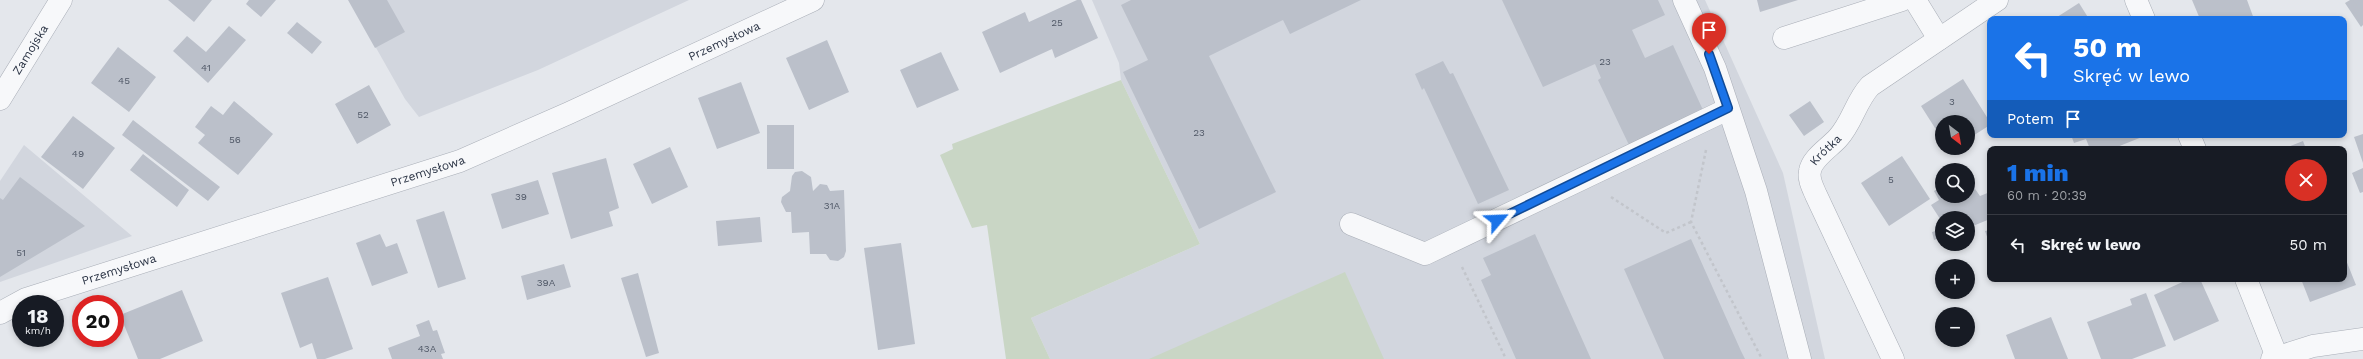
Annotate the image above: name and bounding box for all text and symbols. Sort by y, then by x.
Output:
pin [1692,13,1726,54]
house number: 25 [1051,17,1063,28]
street label: Przemysłowa [686,18,762,64]
icon: arrive [1698,19,1720,41]
street label: Zamojska [10,22,51,77]
text: 50 m [2073,31,2142,64]
icon: left [2007,32,2059,84]
house number: 23 [1599,56,1611,67]
house number: 41 [201,62,211,73]
text: Skręć w lewo [2073,65,2190,86]
house number: 45 [118,75,130,86]
house number: 3 [1949,96,1955,107]
icon: arrive [2062,108,2084,130]
house number: 52 [357,109,369,120]
text: Potem [2007,110,2054,128]
north arrow [1935,115,1975,155]
map controls [1935,115,1975,347]
house number: 23 [1193,127,1205,138]
street label: Krótka [1807,132,1845,168]
house number: 56 [229,134,241,145]
house number: 49 [72,148,84,159]
street label: Przemysłowa [389,153,467,190]
text: 1 min [2007,159,2069,187]
button: close [2285,159,2327,201]
button: search [1935,163,1975,203]
house number: 5 [1888,174,1894,185]
text: 60 m · 20:39 [2007,188,2087,203]
house number: 39 [515,191,527,202]
position arrow [1476,199,1518,241]
house number: 31A [824,200,841,211]
button: layers [1935,211,1975,251]
icon: left [2007,234,2029,256]
text: Skręć w lewo [2041,236,2141,254]
text: 50 m [2290,236,2327,254]
house number: 51 [16,247,26,258]
street label: Przemysłowa [80,251,158,288]
button: + [1935,259,1975,299]
house number: 39A [537,277,556,288]
speed limit sign: 20 [72,295,124,347]
text: 18 [27,304,49,328]
button: − [1935,307,1975,347]
text: km/h [25,325,51,336]
house number: 43A [418,343,437,354]

